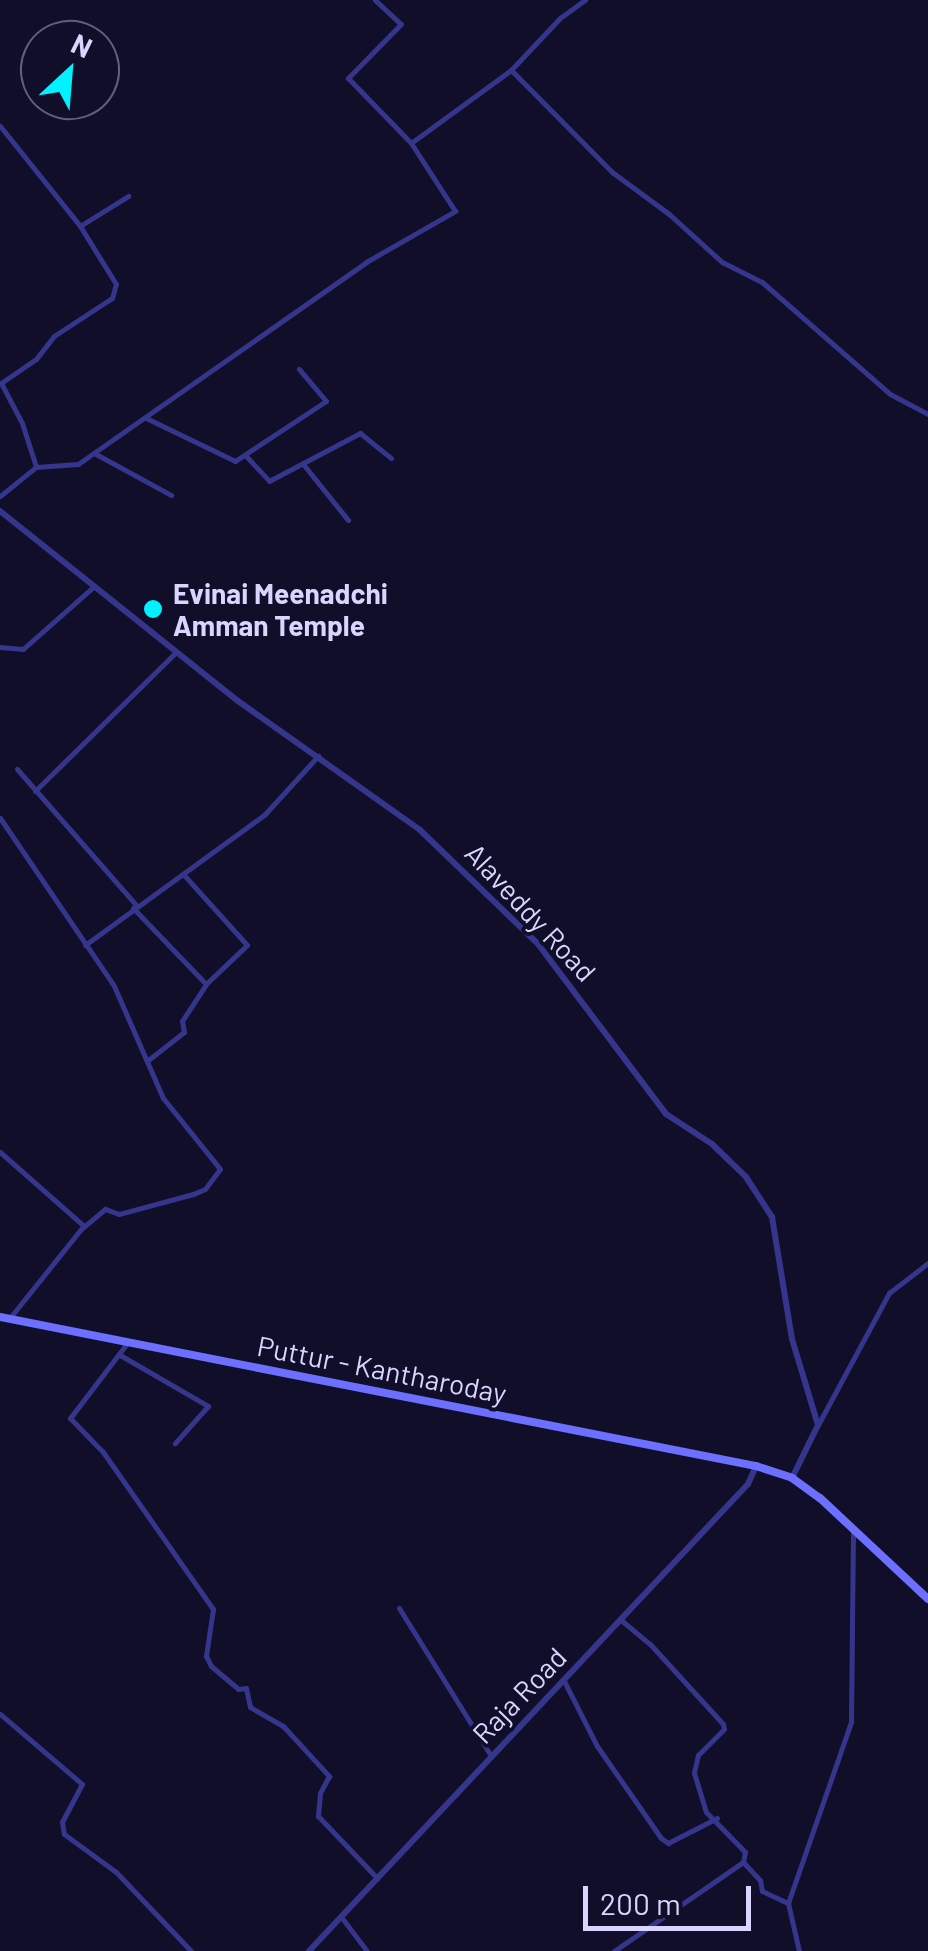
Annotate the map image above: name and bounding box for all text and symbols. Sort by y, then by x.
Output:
north arrow [20,20,120,120]
text: N [66,25,98,64]
place label: Evinai Meenadchi Amman Temple [173,576,388,642]
marker: Evinai Meenadchi Amman Temple [142,598,164,620]
street label: Alaveddy Road [459,836,603,988]
street label: Puttur - Kantharoday [255,1328,509,1410]
street label: Raja Road [465,1640,573,1750]
scale bar [588,1866,756,1928]
text: 200 m [600,1885,681,1921]

